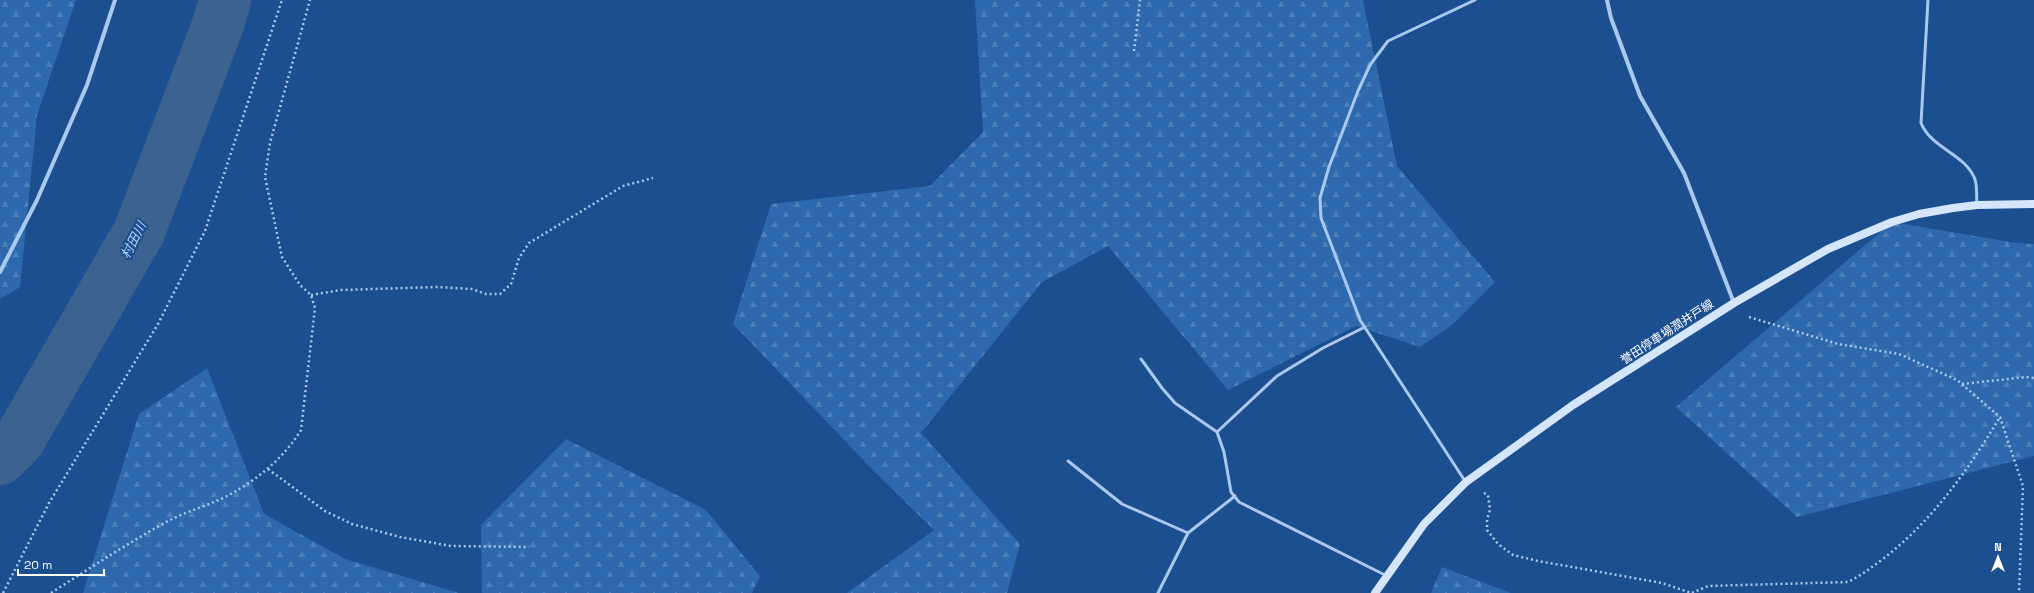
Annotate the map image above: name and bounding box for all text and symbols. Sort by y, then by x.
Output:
water label: 村田川 [117,217,151,261]
street label: 誉田停車場潤井戸線 [1617,296,1717,368]
north arrow [1978,537,2018,577]
text: N [1994,540,2002,554]
scale bar [18,551,104,577]
text: 20 m [24,557,52,573]

